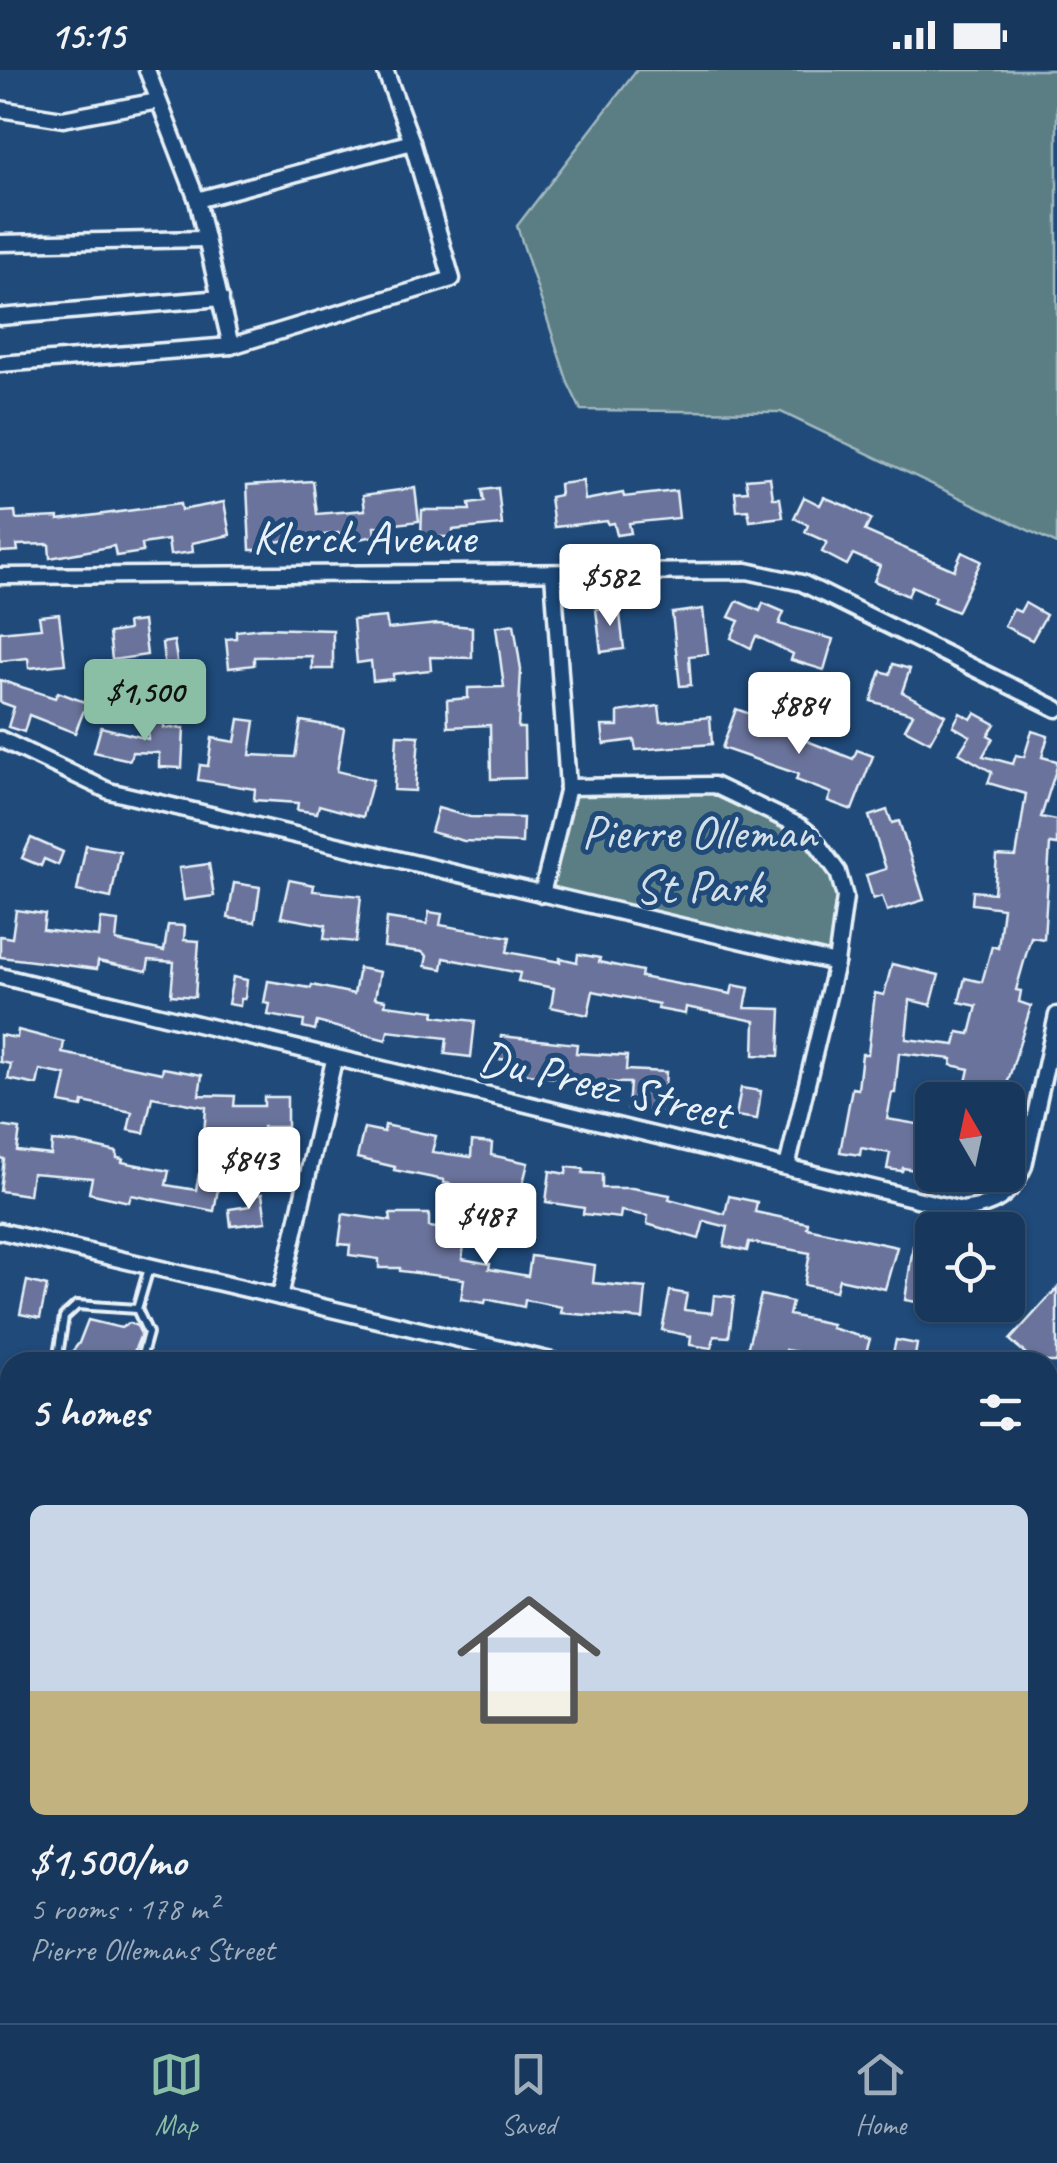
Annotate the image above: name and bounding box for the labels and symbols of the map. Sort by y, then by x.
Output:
street label: Klerck Avenue [253,507,479,567]
pin: $582 [551,544,669,629]
pin: $1,500 [64,659,226,744]
pin: $884 [740,672,858,757]
park label: Pierre Olleman St Park [582,802,819,917]
street label: Du Preez Street [473,1027,741,1144]
north arrow [915,1082,1025,1192]
pin: $843 [190,1127,308,1212]
pin: $487 [427,1183,545,1268]

